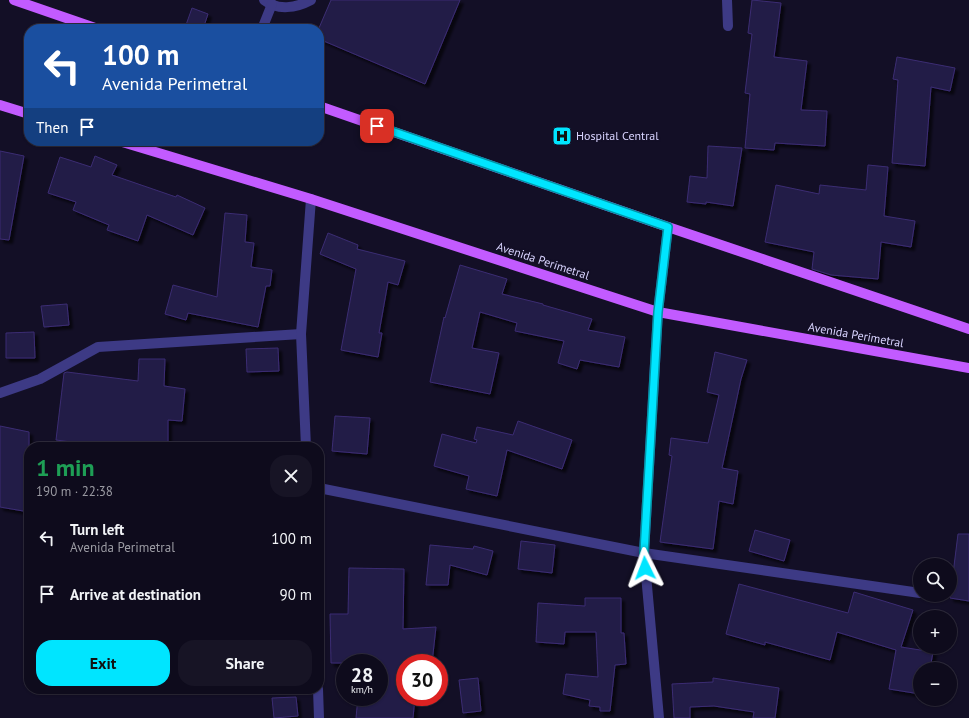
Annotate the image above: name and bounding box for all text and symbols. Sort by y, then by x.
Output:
text: 100 m [102,36,179,73]
icon: left [36,40,88,92]
text: Avenida Perimetral [102,72,247,95]
pin [360,109,394,143]
icon: arrive [366,115,388,137]
icon: arrive [76,116,98,138]
text: Then [36,118,68,137]
hospital icon: Hospital Central [551,125,573,147]
place label: Hospital Central [576,128,659,143]
street label: Avenida Perimetral [495,238,592,283]
street label: Avenida Perimetral [807,319,906,350]
text: 1 min [36,452,95,483]
button: close [270,455,312,497]
text: 190 m · 22:38 [36,483,113,500]
text: Turn left [70,520,124,539]
icon: left [36,527,58,549]
text: 100 m [271,529,312,548]
text: Avenida Perimetral [70,539,175,556]
position arrow [624,547,666,589]
map controls [913,558,957,706]
button: search [913,558,957,602]
icon: arrive [36,583,58,605]
text: Arrive at destination [70,585,201,604]
text: 90 m [279,585,312,604]
button: + [913,610,957,654]
button: Exit [36,640,170,686]
button: Share [178,640,312,686]
speed limit sign: 30 [396,654,448,706]
text: 28 [351,662,373,688]
button: − [913,662,957,706]
text: km/h [351,683,373,696]

